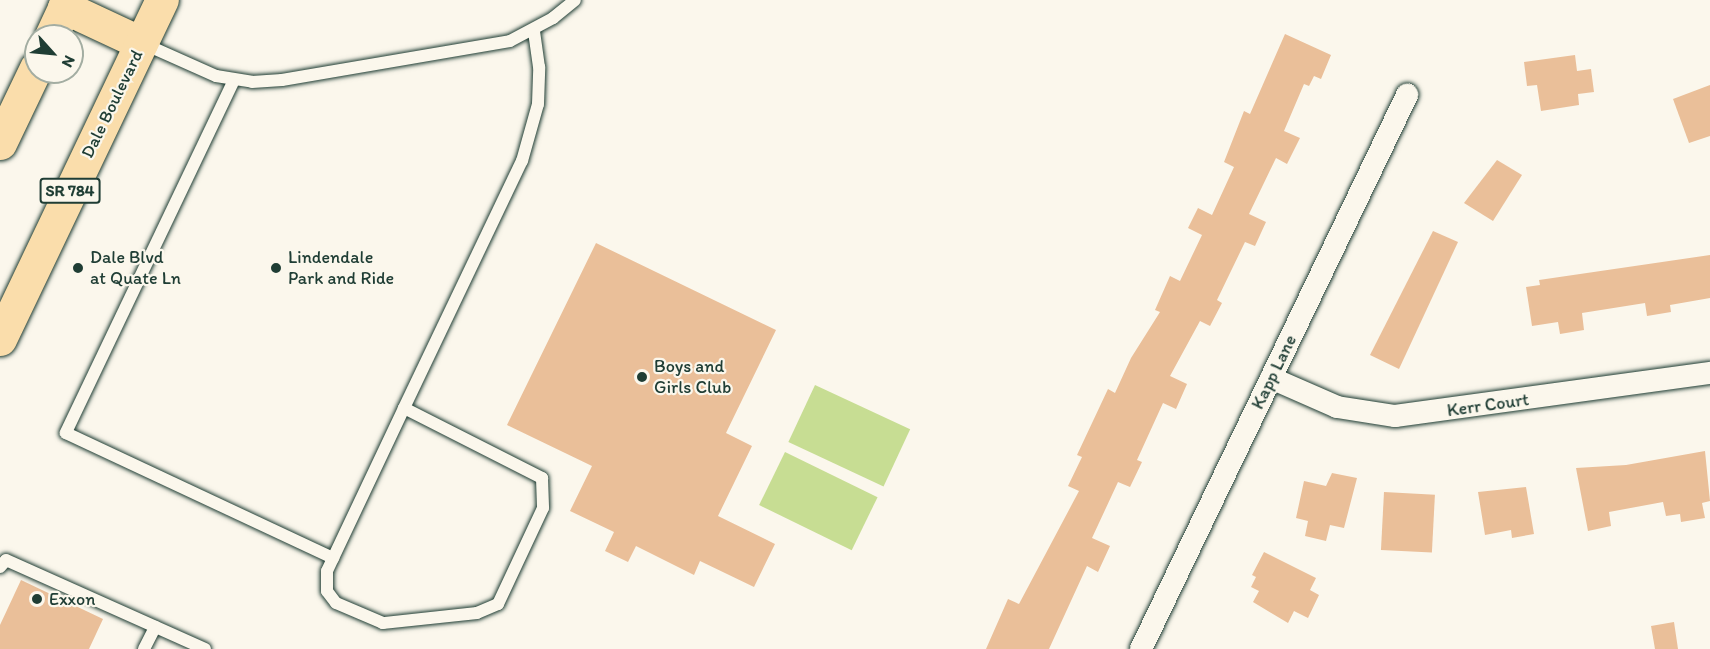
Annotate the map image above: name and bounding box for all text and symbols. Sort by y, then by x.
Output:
north arrow [24,24,84,84]
street label: Dale Boulevard [76,46,148,162]
text: N [58,52,80,71]
road number: SR 784 [38,178,101,204]
place label: Dale Blvd at Quate Ln [90,247,181,290]
place label: Lindendale Park and Ride [288,247,395,290]
marker: Dale Blvd at Quate Ln [71,261,85,275]
marker: Lindendale Park and Ride [269,261,283,275]
street label: Kapp Lane [1247,331,1301,413]
place label: Boys and Girls Club [654,356,731,398]
marker: Boys and Girls Club [635,370,649,384]
street label: Kerr Court [1446,389,1530,421]
place label: Exxon [49,588,96,610]
marker: Exxon [30,592,44,606]

